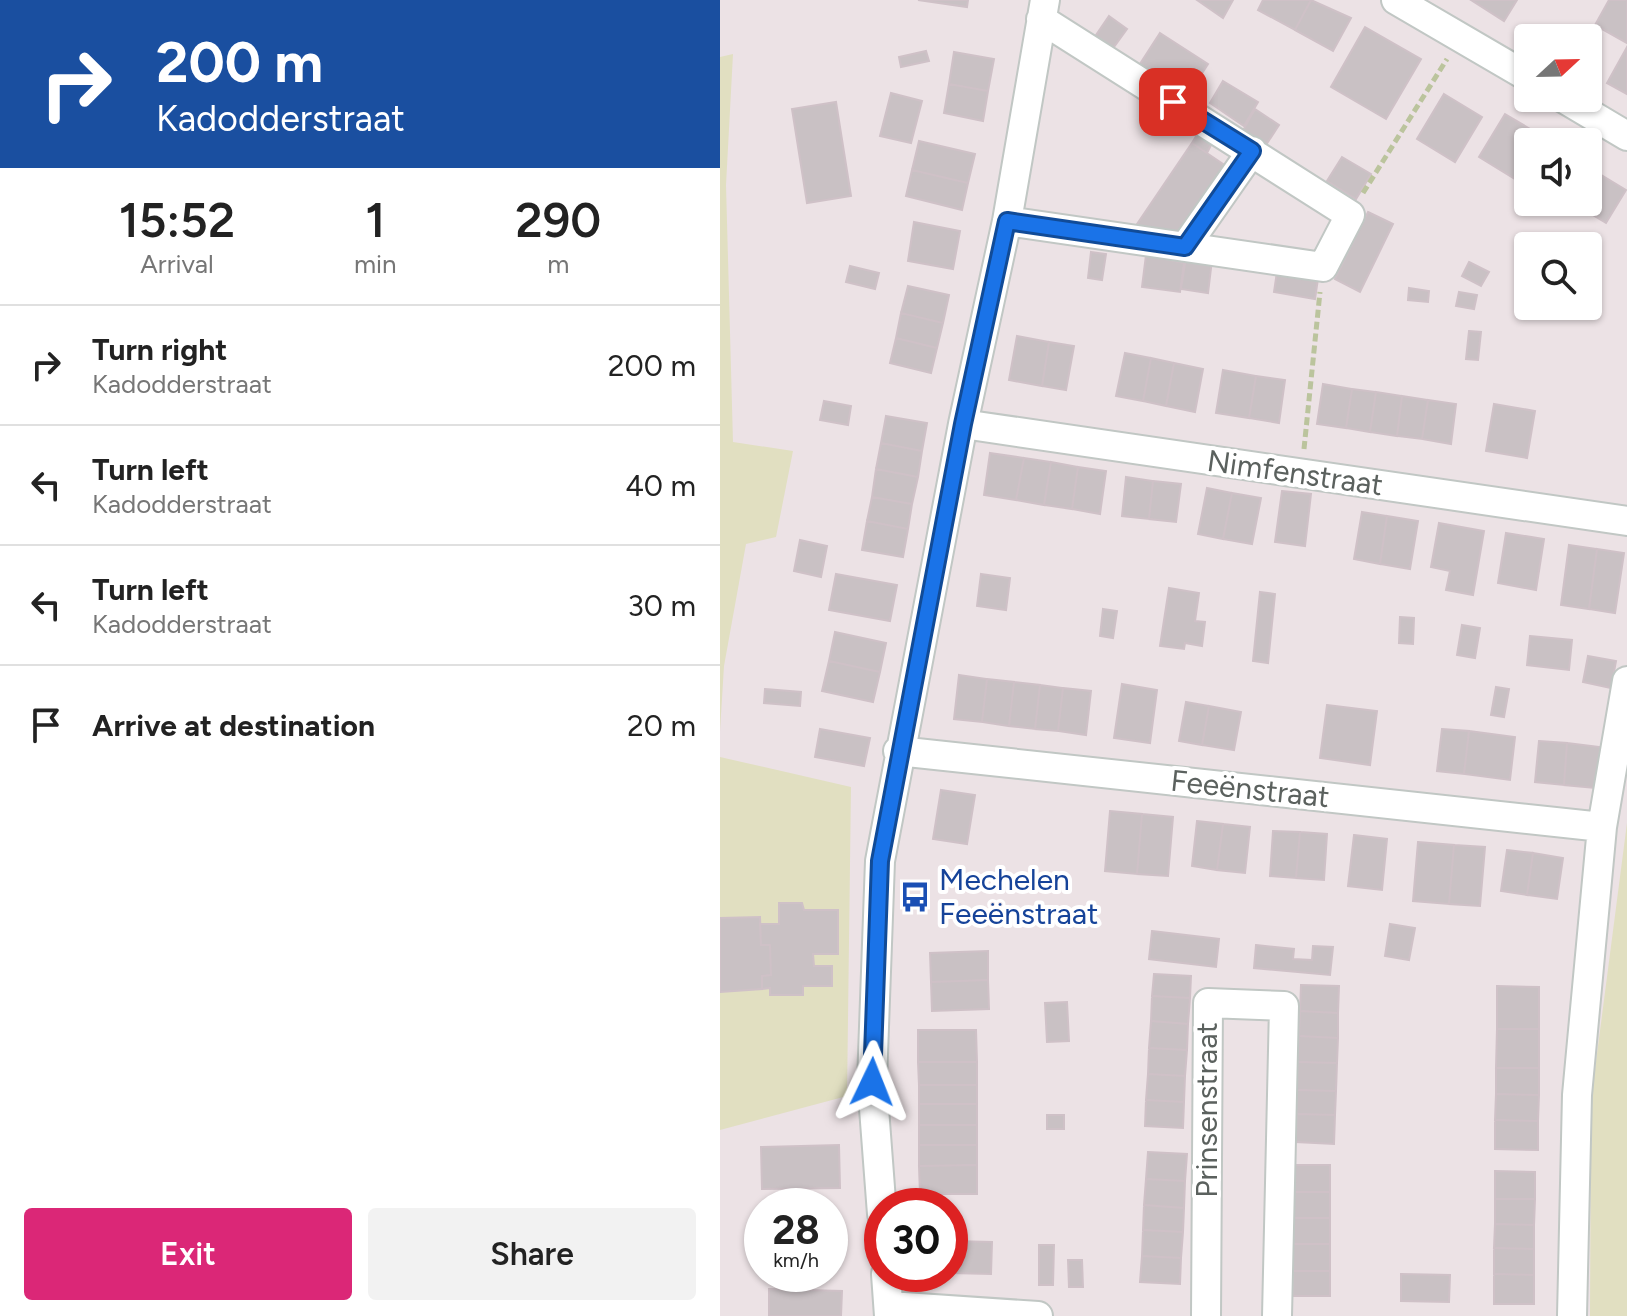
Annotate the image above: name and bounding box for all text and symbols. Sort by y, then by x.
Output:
north arrow [1514,24,1602,112]
map controls [1514,24,1602,320]
text: 200 m [156,29,323,96]
icon: right [24,32,128,136]
pin [1139,68,1207,136]
icon: arrive [1151,80,1195,124]
text: Kadodderstraat [156,97,405,140]
button: sound [1514,128,1602,216]
text: 15:52 [119,191,235,249]
text: 1 [365,191,385,249]
text: 290 [515,191,601,249]
button: search [1514,232,1602,320]
text: Arrival [140,248,214,280]
text: min [354,248,397,280]
text: m [547,248,569,280]
text: Turn right [92,331,227,368]
icon: right [24,343,68,387]
text: 200 m [608,347,696,384]
text: Kadodderstraat [92,368,272,400]
street label: Nimfenstraat [1205,442,1385,503]
text: Turn left [92,451,209,488]
icon: left [24,463,68,507]
text: 40 m [625,467,696,504]
text: Kadodderstraat [92,488,272,520]
text: Turn left [92,571,209,608]
icon: left [24,583,68,627]
text: 30 m [628,587,696,624]
text: Kadodderstraat [92,608,272,640]
icon: arrive [24,703,68,747]
text: Arrive at destination [92,707,375,744]
text: 20 m [627,707,696,744]
street label: Feeënstraat [1169,762,1331,815]
place label: Mechelen Feeënstraat [939,861,1098,932]
bus stop icon: Mechelen Feeënstraat [898,880,932,914]
street label: Prinsenstraat [1188,1022,1225,1198]
position arrow [830,1040,914,1124]
speed limit sign: 30 [864,1188,968,1292]
text: 28 [772,1206,820,1254]
button: Exit [24,1208,352,1300]
button: Share [368,1208,696,1300]
text: km/h [773,1248,819,1272]

